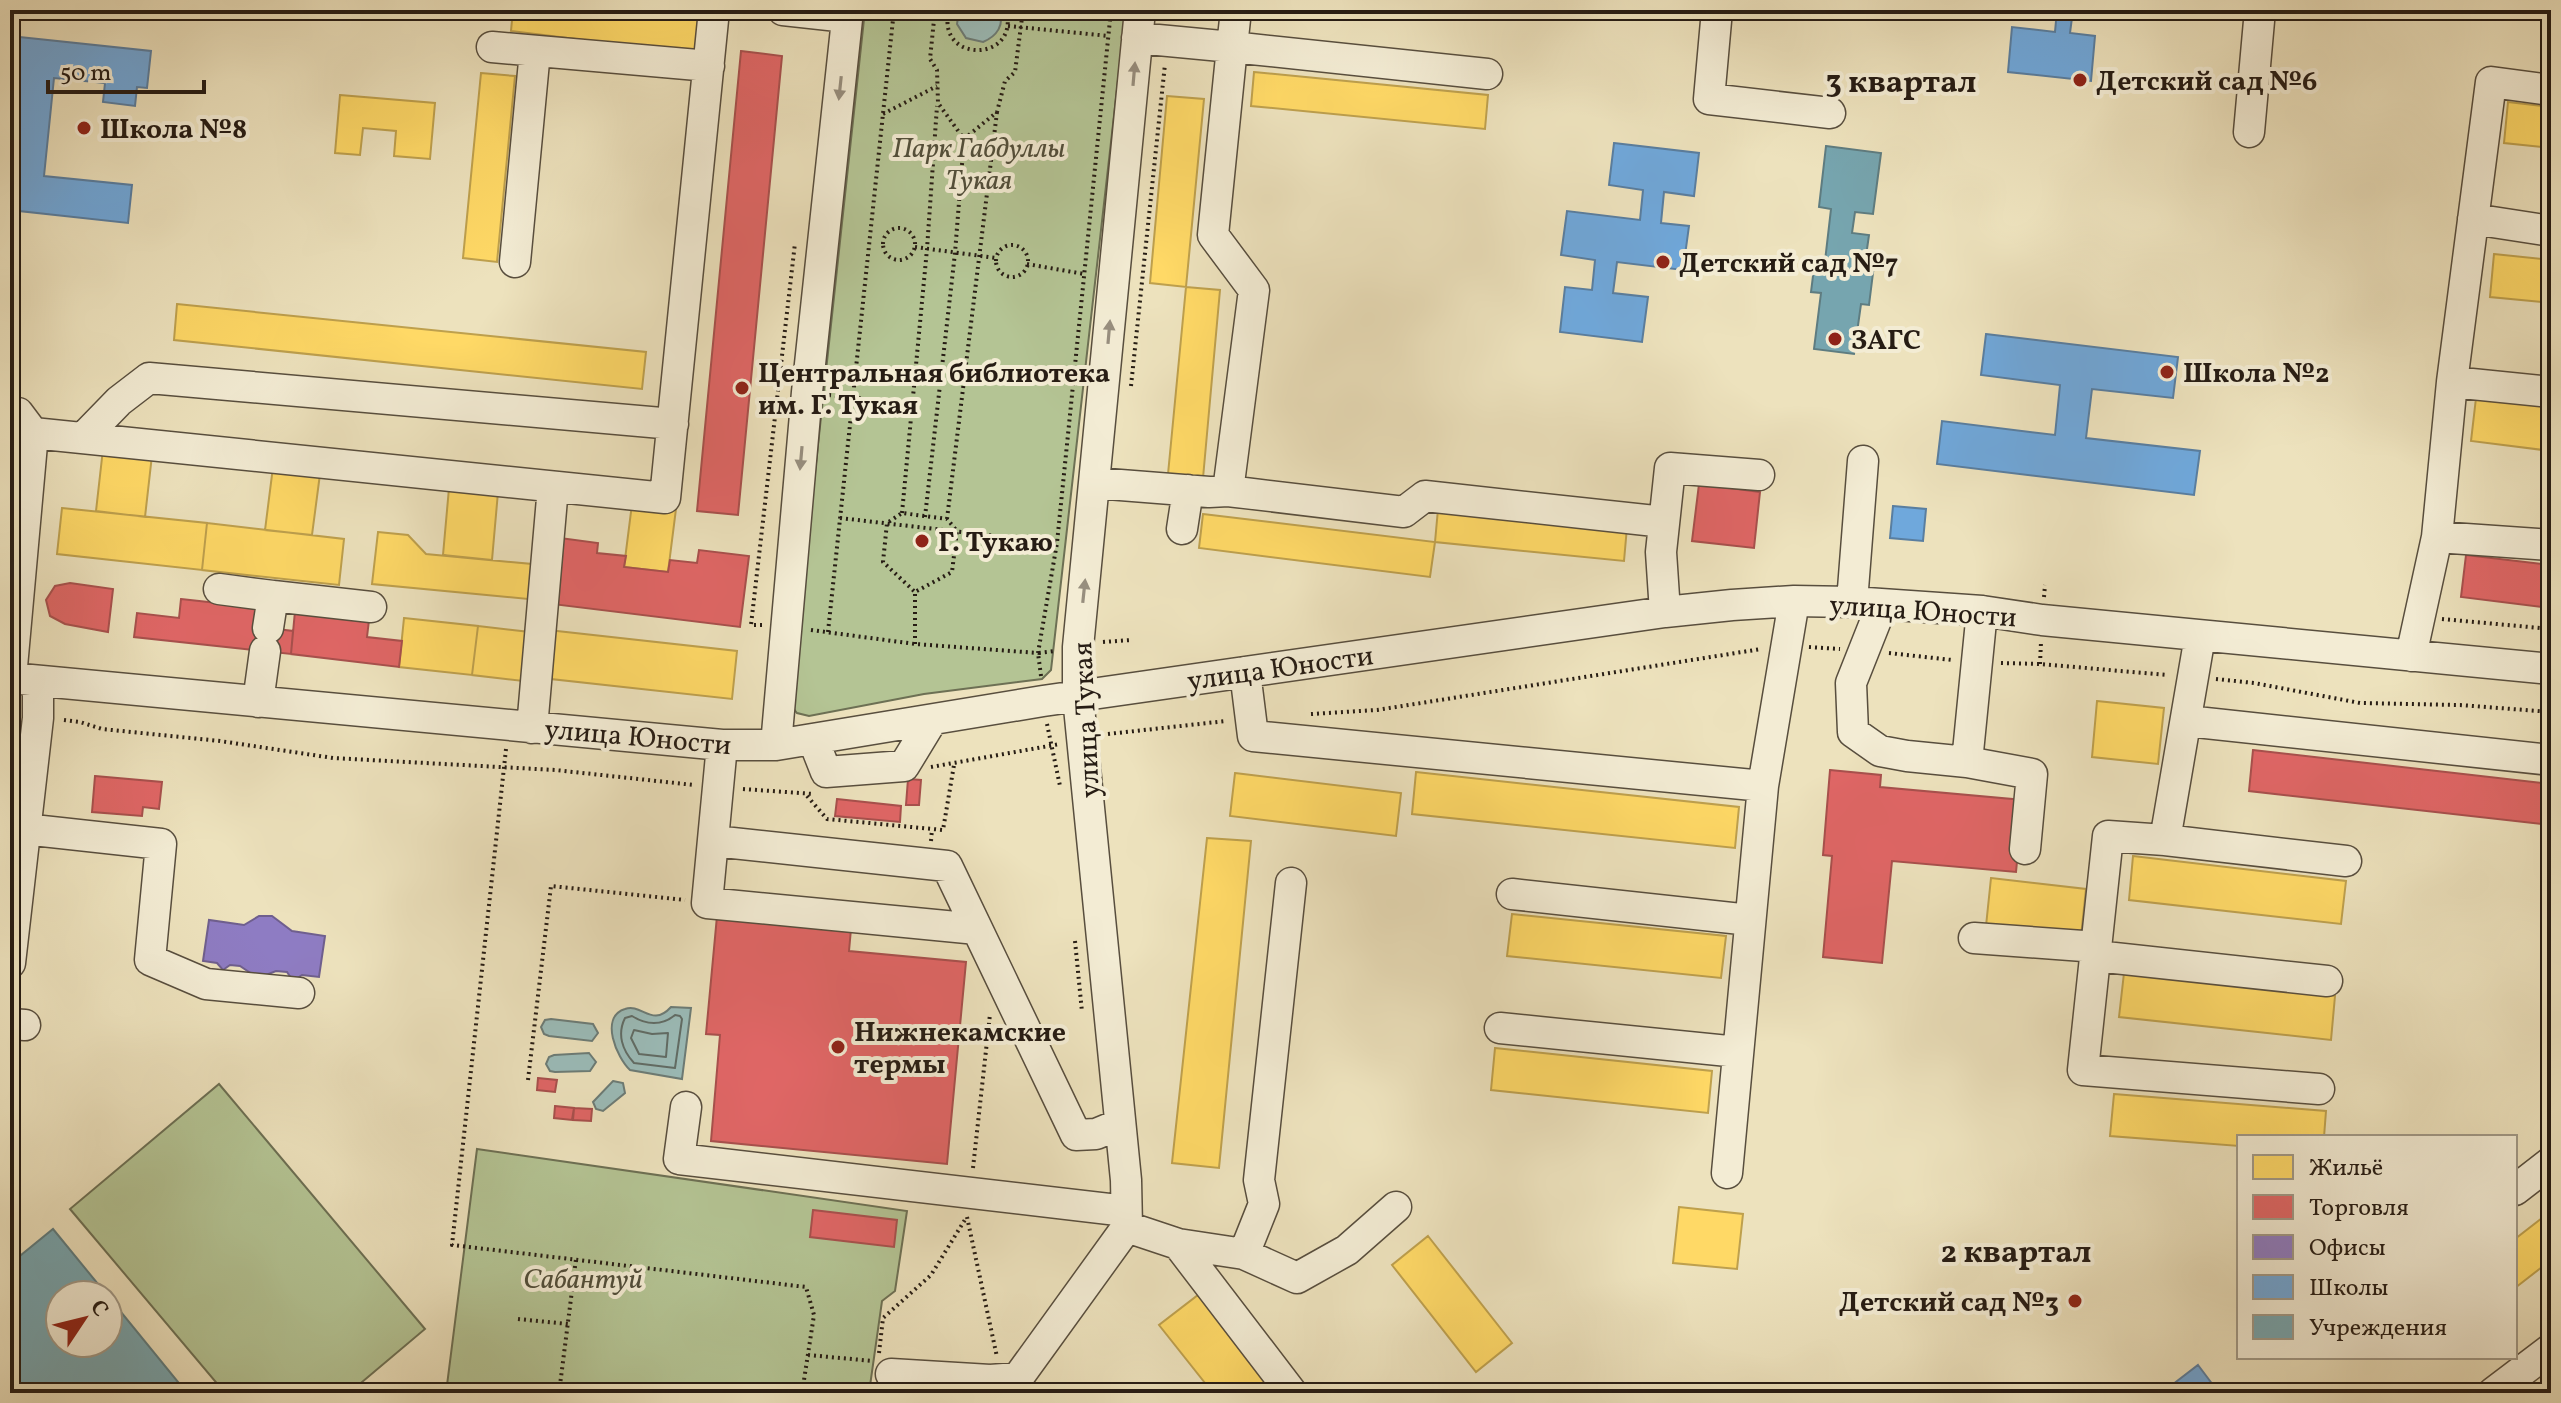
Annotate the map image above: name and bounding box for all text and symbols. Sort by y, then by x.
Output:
scale bar [48,44,204,94]
text: 50 m [60,57,112,91]
one-way arrow [1128,61,1141,86]
district label: 3 квартал [1826,62,1976,106]
place label: Детский сад №6 [2096,63,2317,102]
marker: Детский сад №6 [2071,71,2089,89]
one-way arrow [833,75,846,100]
place label: Школа №8 [100,111,247,150]
marker: Школа №8 [75,119,93,137]
park label: Парк Габдуллы Тукая [893,130,1065,201]
place label: Детский сад №7 [1679,245,1898,284]
marker: Детский сад №7 [1654,253,1672,271]
one-way arrow [1103,319,1116,344]
place label: ЗАГС [1851,322,1921,361]
marker: ЗАГС [1826,330,1844,348]
place label: Центральная библиотека им. Г. Тукая [758,355,1110,426]
place label: Школа №2 [2183,355,2330,394]
marker: Школа №2 [2158,363,2176,381]
marker: Центральная библиотека им. Г. Тукая [733,379,751,397]
one-way arrow [795,446,808,471]
place label: Г. Тукаю [938,524,1053,563]
marker: Г. Тукаю [913,532,931,550]
one-way arrow [1077,578,1090,603]
street label: улица Юности [1828,586,2018,638]
street label: улица Юности [1185,637,1376,702]
street label: улица Тукая [1064,641,1111,799]
street label: улица Юности [543,711,733,766]
place label: Нижнекамские термы [854,1014,1066,1085]
marker: Нижнекамские термы [829,1038,847,1056]
legend [2237,1135,2517,1359]
text: Жильё [2309,1152,2383,1186]
text: Торговля [2309,1192,2409,1226]
district label: 2 квартал [1940,1232,2092,1276]
text: Офисы [2309,1232,2386,1266]
park label: Сабантуй [523,1261,643,1300]
text: Школы [2309,1272,2389,1306]
north arrow [44,1279,124,1359]
place label: Детский сад №3 [1839,1284,2059,1323]
marker: Детский сад №3 [2066,1292,2084,1310]
text: С [82,1294,115,1324]
text: Учреждения [2309,1312,2447,1346]

